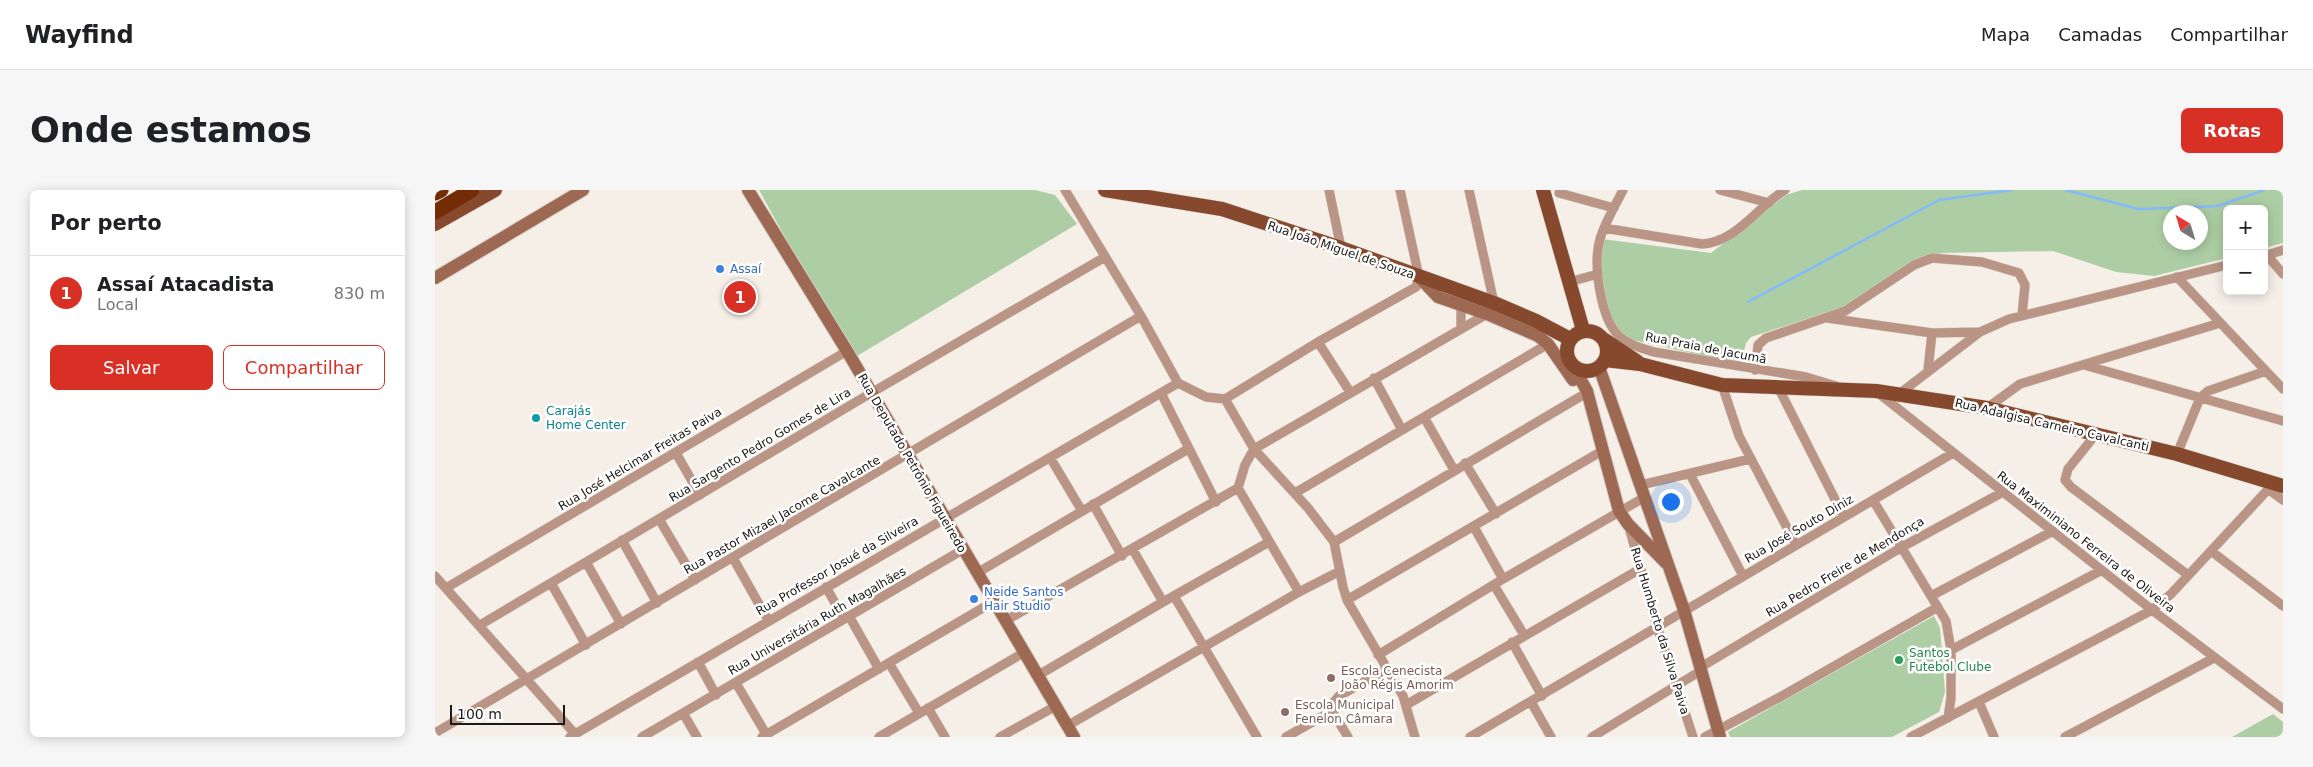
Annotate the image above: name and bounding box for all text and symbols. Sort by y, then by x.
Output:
text: Wayfind [25,21,134,49]
text: Mapa [1981,24,2030,45]
text: Camadas [2058,24,2142,45]
text: Compartilhar [2170,24,2288,45]
button: Rotas [2181,108,2283,153]
text: Onde estamos [30,110,312,150]
north arrow [2163,205,2208,250]
map controls [2223,205,2268,295]
button: + [2223,205,2268,250]
text: Por perto [50,211,162,235]
street label: Rua João Miguel de Souza [1266,218,1416,282]
button: − [2223,250,2268,295]
place label: Assaí [730,262,762,276]
marker: Assaí [714,263,726,275]
text: Assaí Atacadista [97,273,274,295]
pin: 1 [724,278,756,316]
text: 1 [60,284,72,303]
text: 830 m [334,284,385,303]
text: Local [97,295,138,314]
street label: Rua Praia de Jacumã [1644,329,1768,367]
button: Salvar [50,345,213,390]
button: Compartilhar [223,345,385,390]
street label: Rua Deputado Petrônio Figueiredo [855,371,969,555]
street label: Rua Sargento Pedro Gomes de Lira [667,385,853,505]
street label: Rua Adalgisa Carneiro Cavalcanti [1953,396,2151,454]
place label: Carajás Home Center [546,404,626,432]
street label: Rua José Helcimar Freitas Paiva [556,405,724,513]
marker: Carajás Home Center [530,412,542,424]
street label: Rua Pastor Mizael Jacome Cavalcante [681,453,883,577]
street label: Rua Maximiniano Ferreira de Oliveira [1994,468,2178,616]
your location [1658,489,1684,515]
street label: Rua José Souto Diniz [1742,492,1856,566]
street label: Rua Professor Josué da Silveira [753,514,921,618]
street label: Rua Pedro Freire de Mendonça [1763,514,1927,620]
street label: Rua Humberto da Silva Paiva [1628,546,1692,716]
street label: Rua Universitária Ruth Magalhães [726,564,908,678]
place label: Neide Santos Hair Studio [984,585,1063,613]
marker: Neide Santos Hair Studio [968,593,980,605]
place label: Santos Futebol Clube [1909,646,1991,674]
marker: Santos Futebol Clube [1893,654,1905,666]
place label: Escola Cenecista João Régis Amorim [1340,664,1454,692]
marker: Escola Cenecista João Régis Amorim [1325,672,1337,684]
place label: Escola Municipal Fenelon Câmara [1295,698,1394,726]
scale bar [450,702,565,725]
text: 100 m [457,706,502,722]
marker: Escola Municipal Fenelon Câmara [1279,706,1291,718]

